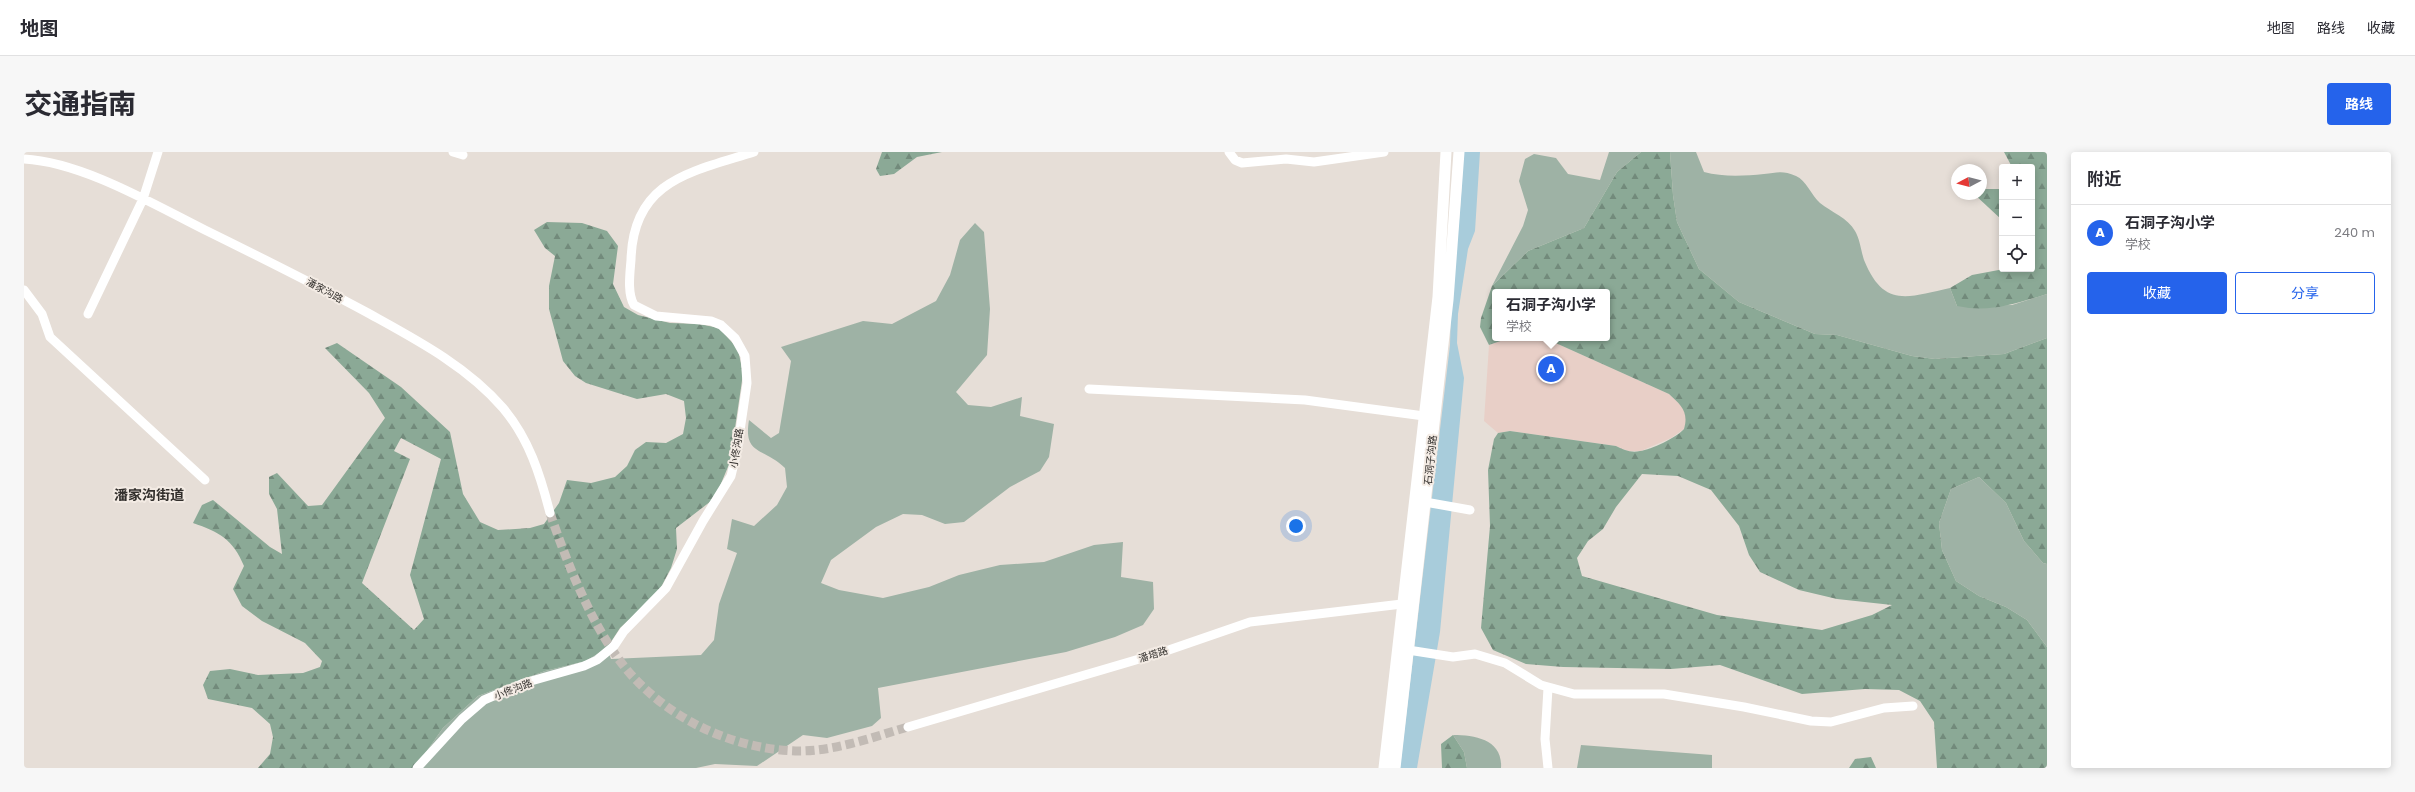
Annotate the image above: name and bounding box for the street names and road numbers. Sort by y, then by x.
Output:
street label: 潘家沟路 [304,274,346,307]
street label: 小佟沟路 [726,427,747,469]
street label: 石洞子沟路 [1420,434,1441,486]
street label: 潘塔路 [1137,643,1170,666]
street label: 小佟沟路 [492,675,535,704]

